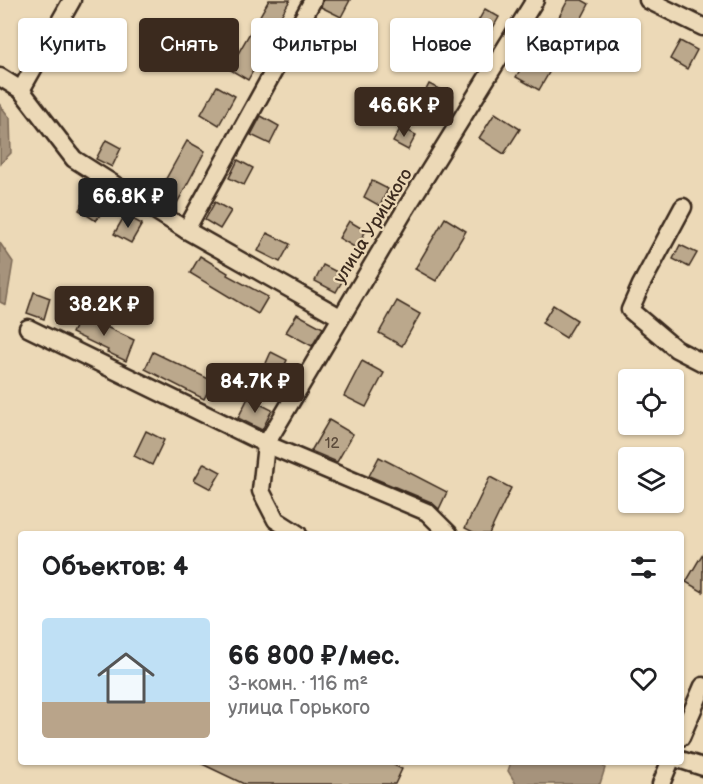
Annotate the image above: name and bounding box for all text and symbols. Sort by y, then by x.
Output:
chip: Купить [18,18,127,72]
chip: Снять [139,18,239,72]
chip: Фильтры [251,18,378,72]
chip: Новое [390,18,493,72]
chip: Квартира [505,18,641,72]
pin: 46.6K ₽ [349,87,459,138]
text: 46.6K ₽ [368,94,440,118]
street label: улица Урицкого [329,165,417,287]
pin: 66.8K ₽ [73,178,183,229]
text: 66.8K ₽ [92,185,164,209]
pin: 38.2K ₽ [49,286,159,337]
text: 38.2K ₽ [69,293,139,317]
pin: 84.7K ₽ [200,363,310,414]
map controls [618,369,684,513]
button: locate [618,369,684,435]
text: 84.7K ₽ [220,370,290,394]
house number: 12 [325,434,339,453]
button: layers [618,447,684,513]
icon: filters [627,551,660,584]
text: Объектов: 4 [42,552,188,583]
text: 66 800 ₽/мес. [228,641,400,672]
icon: home [90,642,162,714]
icon: heart [627,662,660,695]
text: 3-комн. · 116 m² [228,672,368,696]
text: улица Горького [228,696,370,720]

